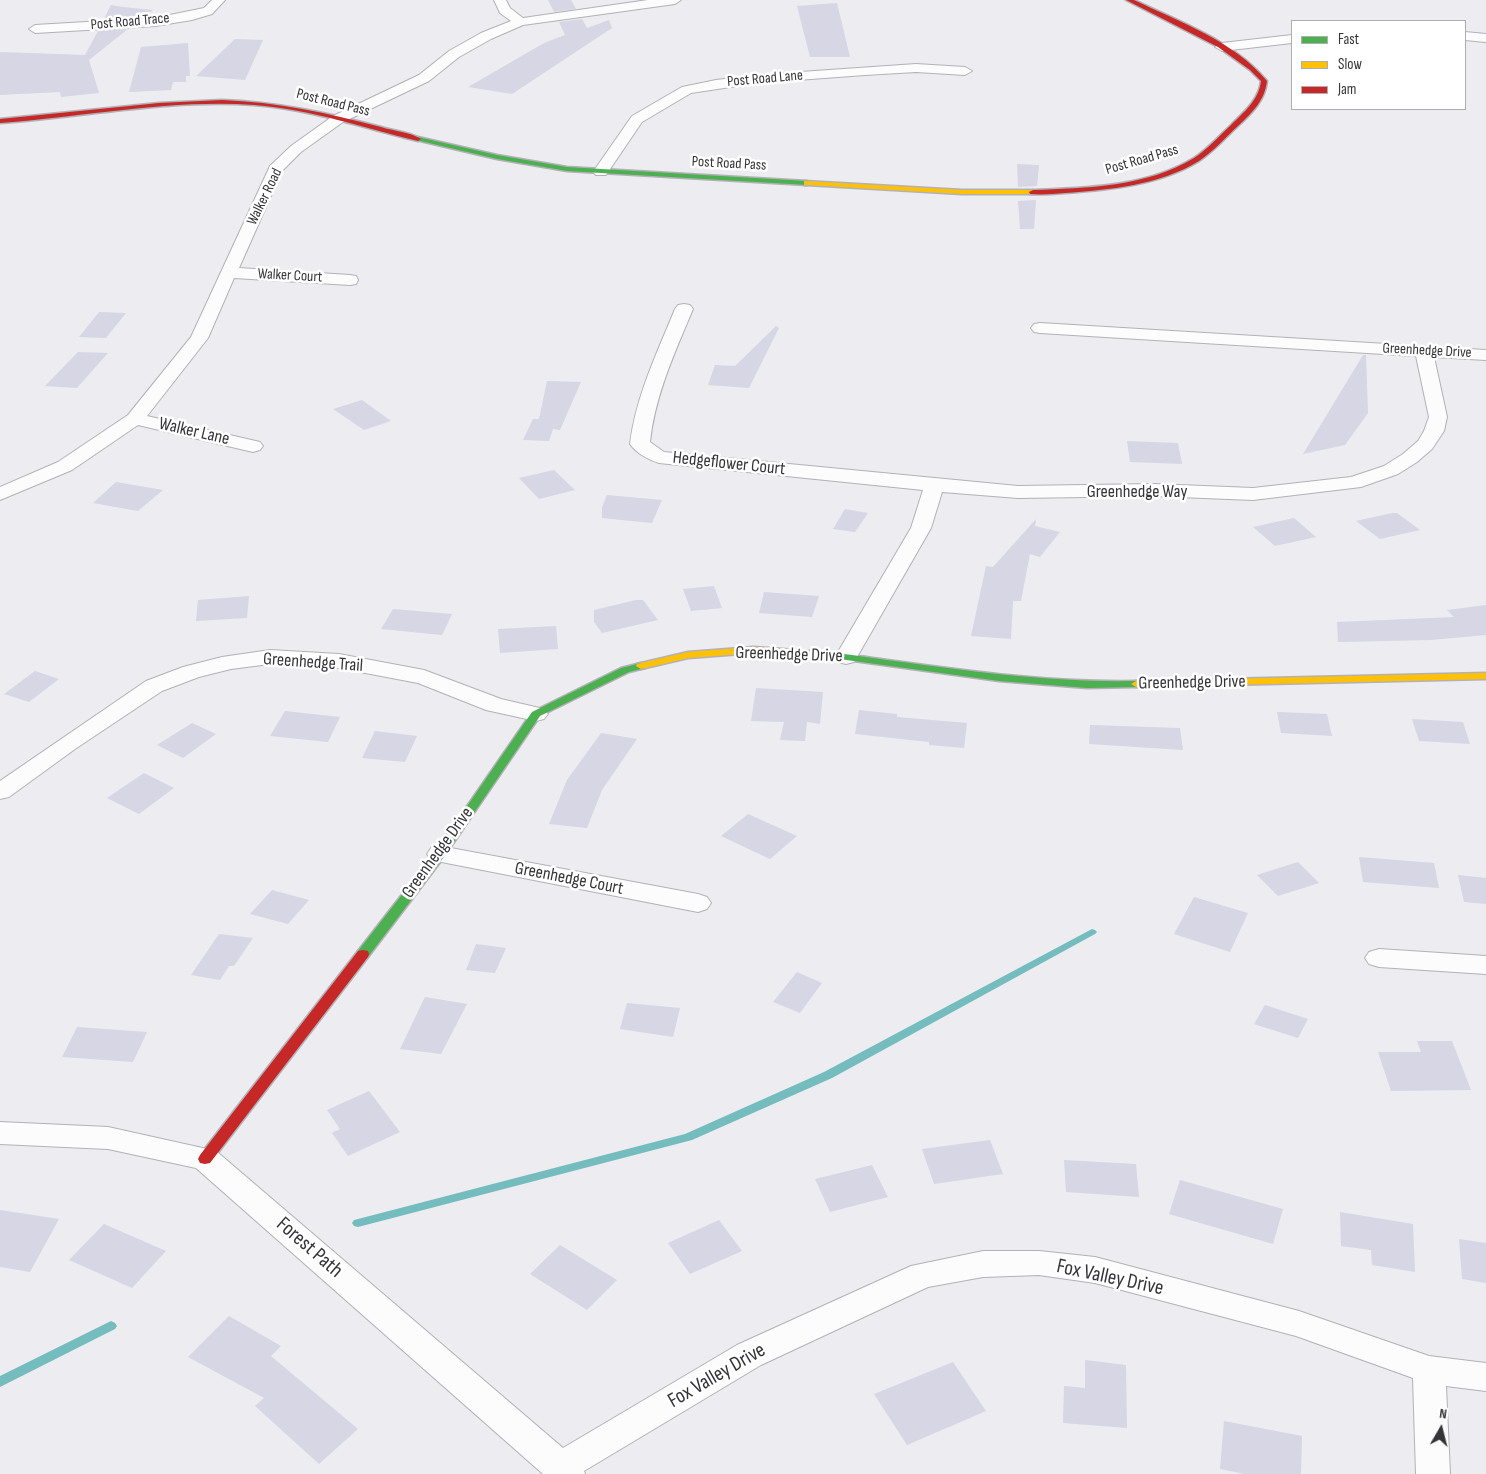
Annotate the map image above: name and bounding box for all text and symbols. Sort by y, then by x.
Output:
street label: Post Road Trace [90,10,170,34]
legend [1291,20,1466,110]
text: Fast [1338,30,1359,49]
text: Slow [1338,55,1362,74]
street label: Post Road Lane [726,67,804,91]
text: Jam [1338,80,1356,99]
street label: Post Road Pass [295,85,371,121]
street label: Post Road Pass [1104,141,1180,179]
street label: Post Road Pass [691,153,767,175]
street label: Walker Road [244,166,286,228]
street label: Walker Court [257,265,323,287]
street label: Greenhedge Drive [1382,340,1472,362]
street label: Walker Lane [157,413,231,451]
street label: Hedgeflower Court [672,447,786,481]
street label: Greenhedge Way [1087,481,1187,503]
street label: Greenhedge Drive [735,642,843,668]
street label: Greenhedge Trail [262,649,364,677]
street label: Greenhedge Drive [1138,671,1246,695]
street label: Greenhedge Drive [398,803,478,903]
street label: Greenhedge Court [513,858,625,900]
street label: Forest Path [271,1212,347,1284]
street label: Fox Valley Drive [1054,1254,1166,1302]
street label: Fox Valley Drive [664,1338,770,1414]
north arrow [1416,1404,1466,1454]
text: N [1438,1405,1448,1423]

